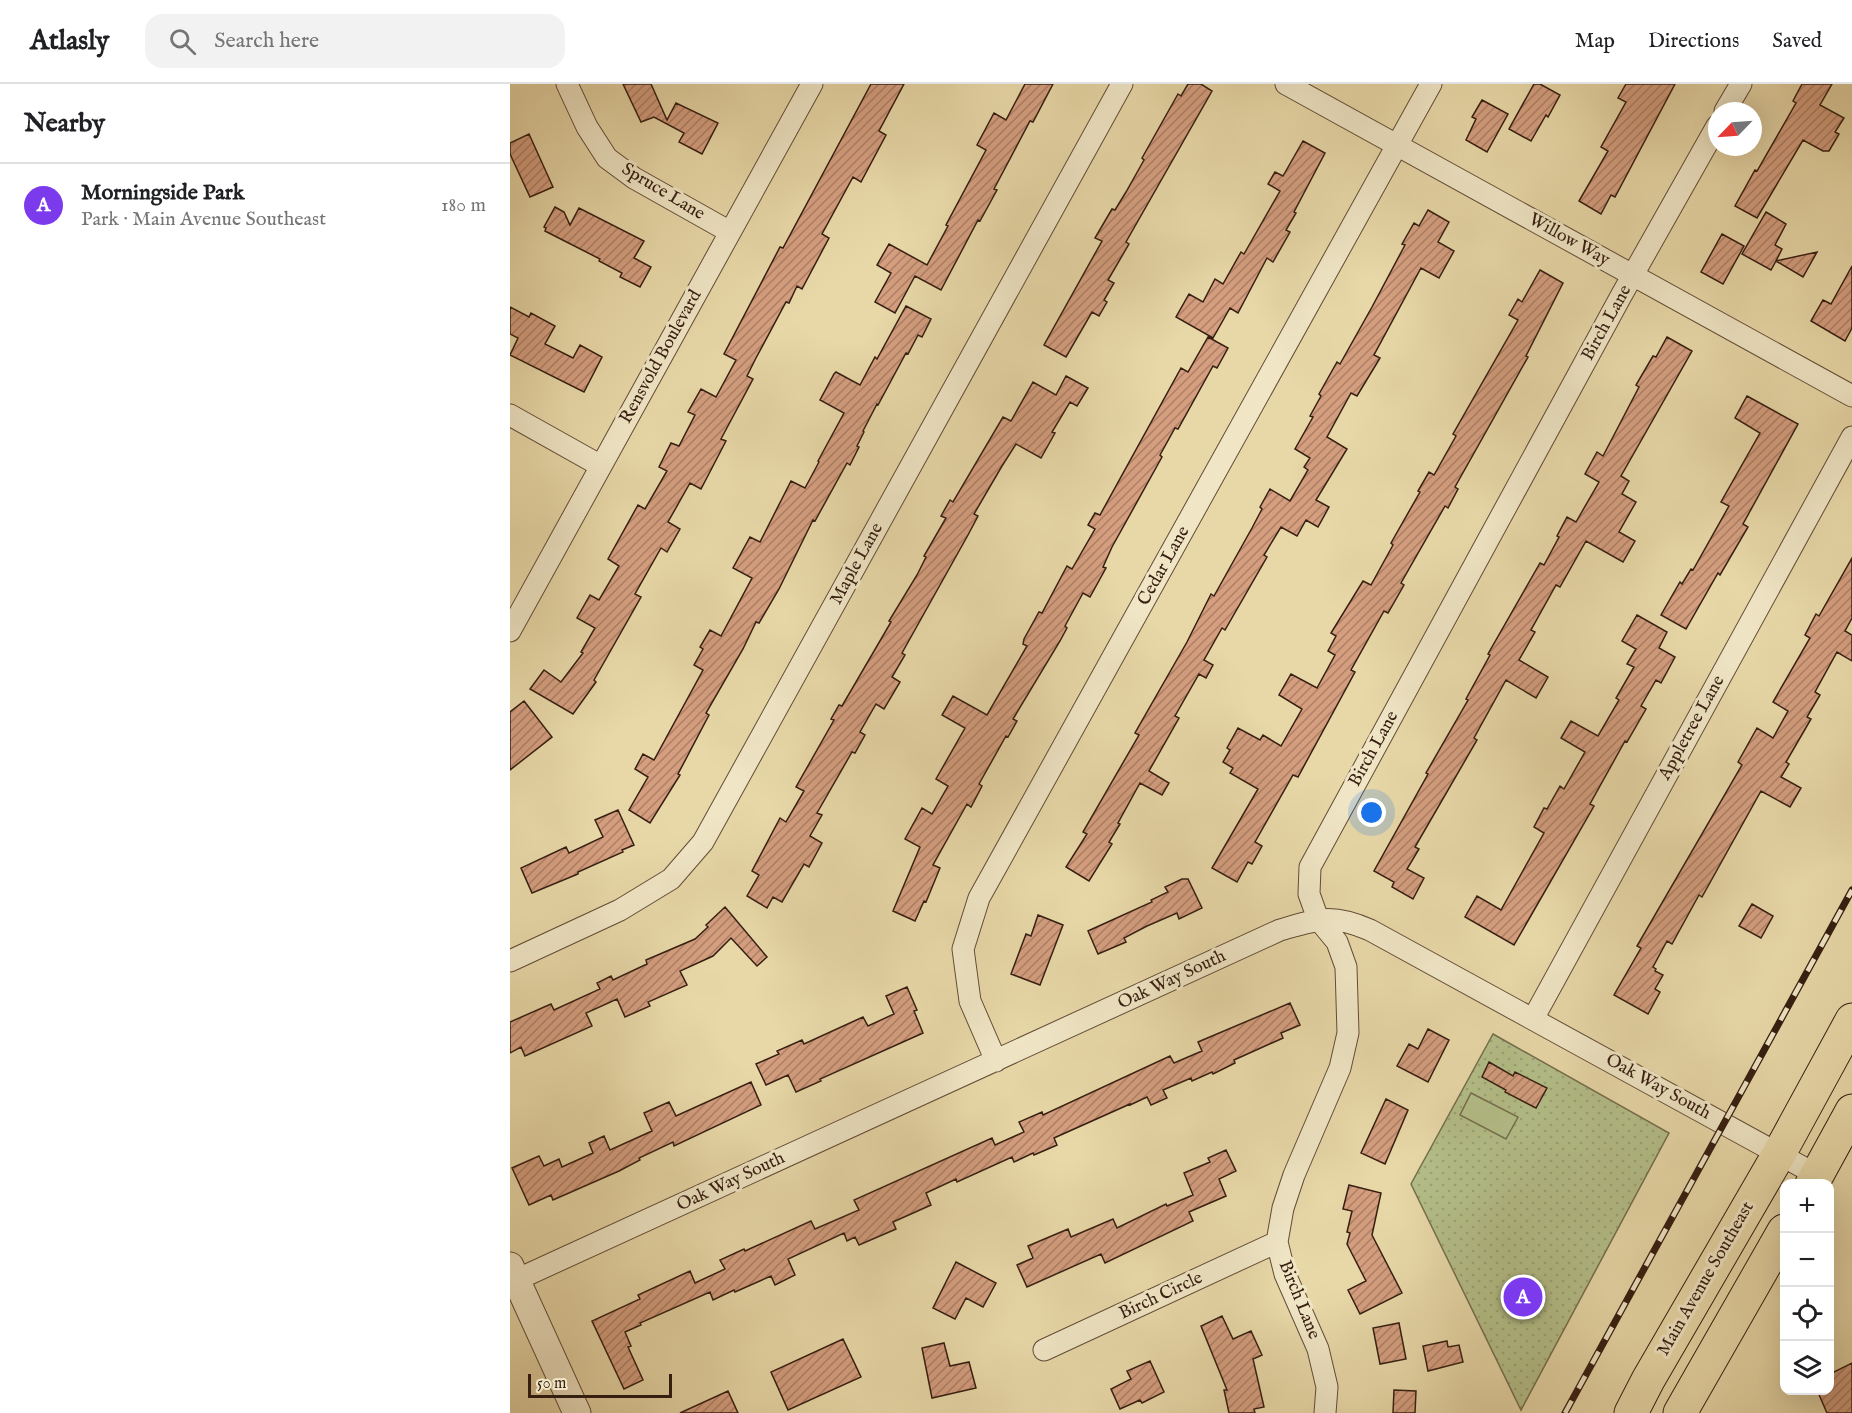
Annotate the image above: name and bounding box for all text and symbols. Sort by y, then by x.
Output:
search box [145,14,565,68]
text: Atlasly [30,24,109,59]
icon: search [166,25,199,58]
text: Search here [214,27,319,55]
text: Map [1575,28,1615,55]
text: Directions [1648,28,1739,55]
text: Saved [1772,28,1822,55]
north arrow [1708,102,1762,156]
text: Nearby [24,107,105,140]
street label: Spruce Lane [617,158,709,226]
text: Morningside Park [81,179,245,207]
text: A [37,193,50,218]
text: 180 m [441,193,486,218]
text: Park · Main Avenue Southeast [81,207,326,232]
street label: Willow Way [1524,208,1614,272]
street label: Birch Lane [1577,281,1637,365]
street label: Rensvold Boulevard [615,286,707,428]
street label: Maple Lane [825,519,889,609]
street label: Cedar Lane [1133,522,1195,610]
street label: Appletree Lane [1653,672,1730,785]
street label: Birch Lane [1344,707,1404,791]
your location [1357,798,1386,827]
street label: Oak Way South [1114,945,1230,1015]
street label: Oak Way South [1601,1049,1715,1126]
street label: Oak Way South [673,1147,789,1217]
map controls [1780,1179,1834,1395]
button: + [1780,1179,1834,1233]
street label: Main Avenue Southeast [1652,1198,1760,1360]
button: − [1780,1233,1834,1287]
street label: Birch Lane [1273,1257,1325,1343]
street label: Birch Circle [1116,1267,1206,1325]
pin: A [1504,1274,1542,1320]
button: locate [1780,1287,1834,1341]
button: layers [1780,1341,1834,1395]
scale bar [528,1371,672,1398]
text: 50 m [537,1374,566,1394]

